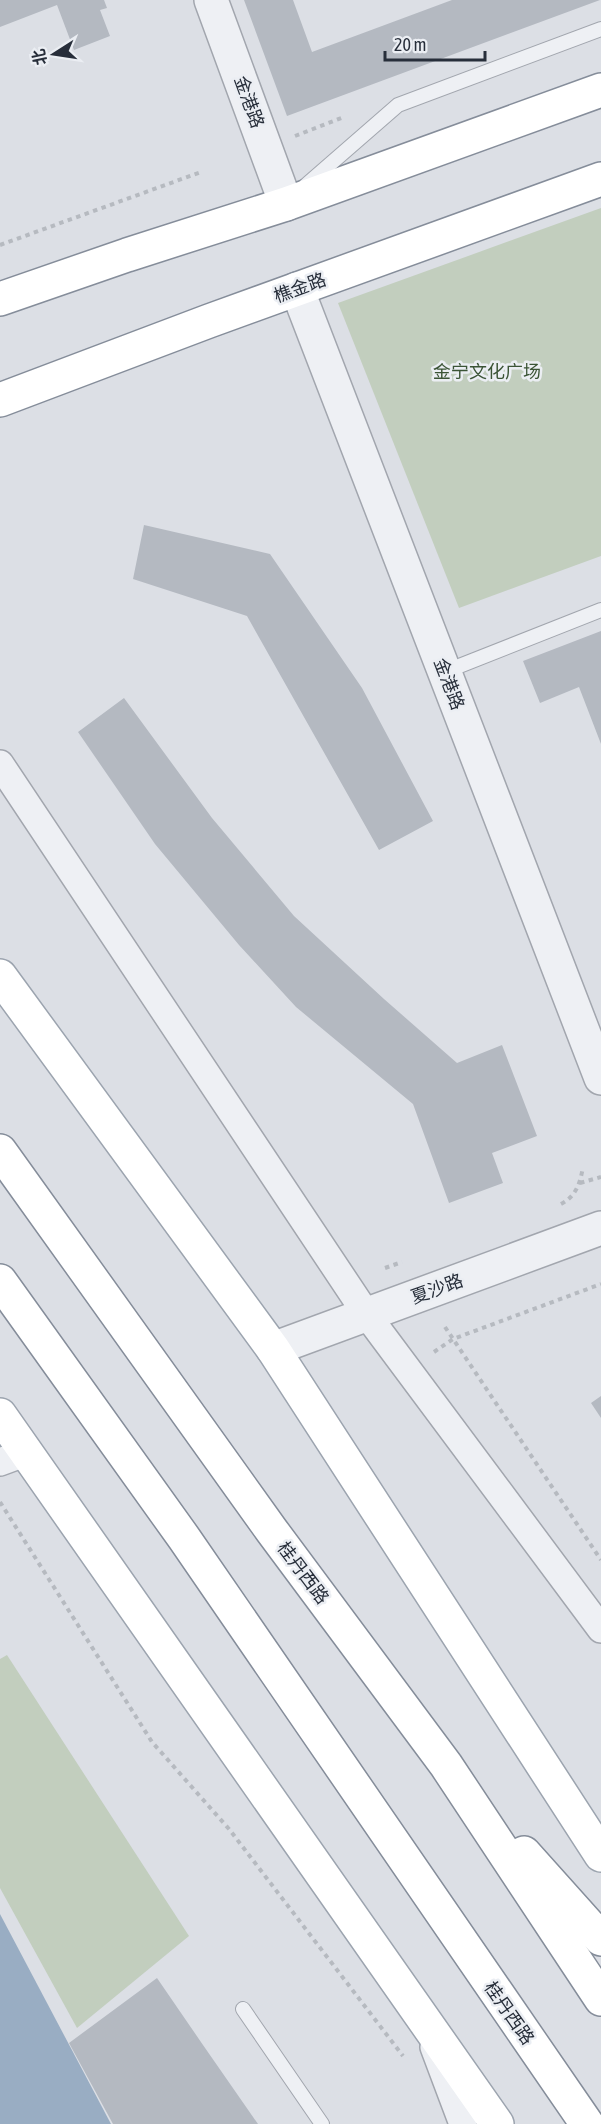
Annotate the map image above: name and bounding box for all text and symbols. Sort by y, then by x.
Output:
north arrow [24,24,84,84]
scale bar [385,24,486,62]
text: 20 m [394,34,426,55]
text: 北 [29,47,50,67]
street label: 金港路 [230,73,269,131]
street label: 樵金路 [271,268,329,307]
park label: 金宁文化广场 [433,361,541,382]
street label: 金港路 [430,655,469,713]
street label: 夏沙路 [408,1269,466,1308]
street label: 桂丹西路 [273,1538,333,1608]
street label: 桂丹西路 [480,1977,539,2048]

